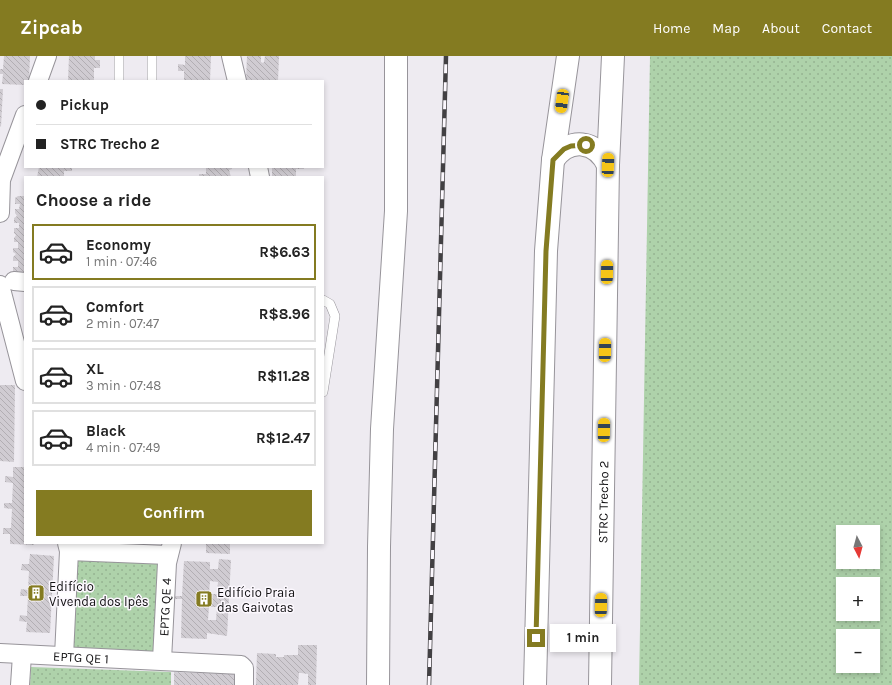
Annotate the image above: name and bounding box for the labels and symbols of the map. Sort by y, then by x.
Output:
car [554,88,570,114]
route start [577,136,595,154]
car [602,153,614,177]
car [601,260,613,284]
car [599,338,611,362]
car [598,418,610,442]
street label: STRC Trecho 2 [595,461,611,543]
north arrow [836,525,880,569]
street label: EPTG QE 4 [156,577,174,637]
place label: Edifício Vivenda dos Ipês [49,579,149,609]
building icon: Edifício Vivenda dos Ipês [26,583,46,603]
place label: Edifício Praia das Gaivotas [217,585,295,615]
building icon: Edifício Praia das Gaivotas [194,589,214,609]
car [595,593,607,617]
callout: 1 min [550,624,616,652]
route end [527,629,545,647]
street label: EPTG QE 1 [53,648,109,666]

